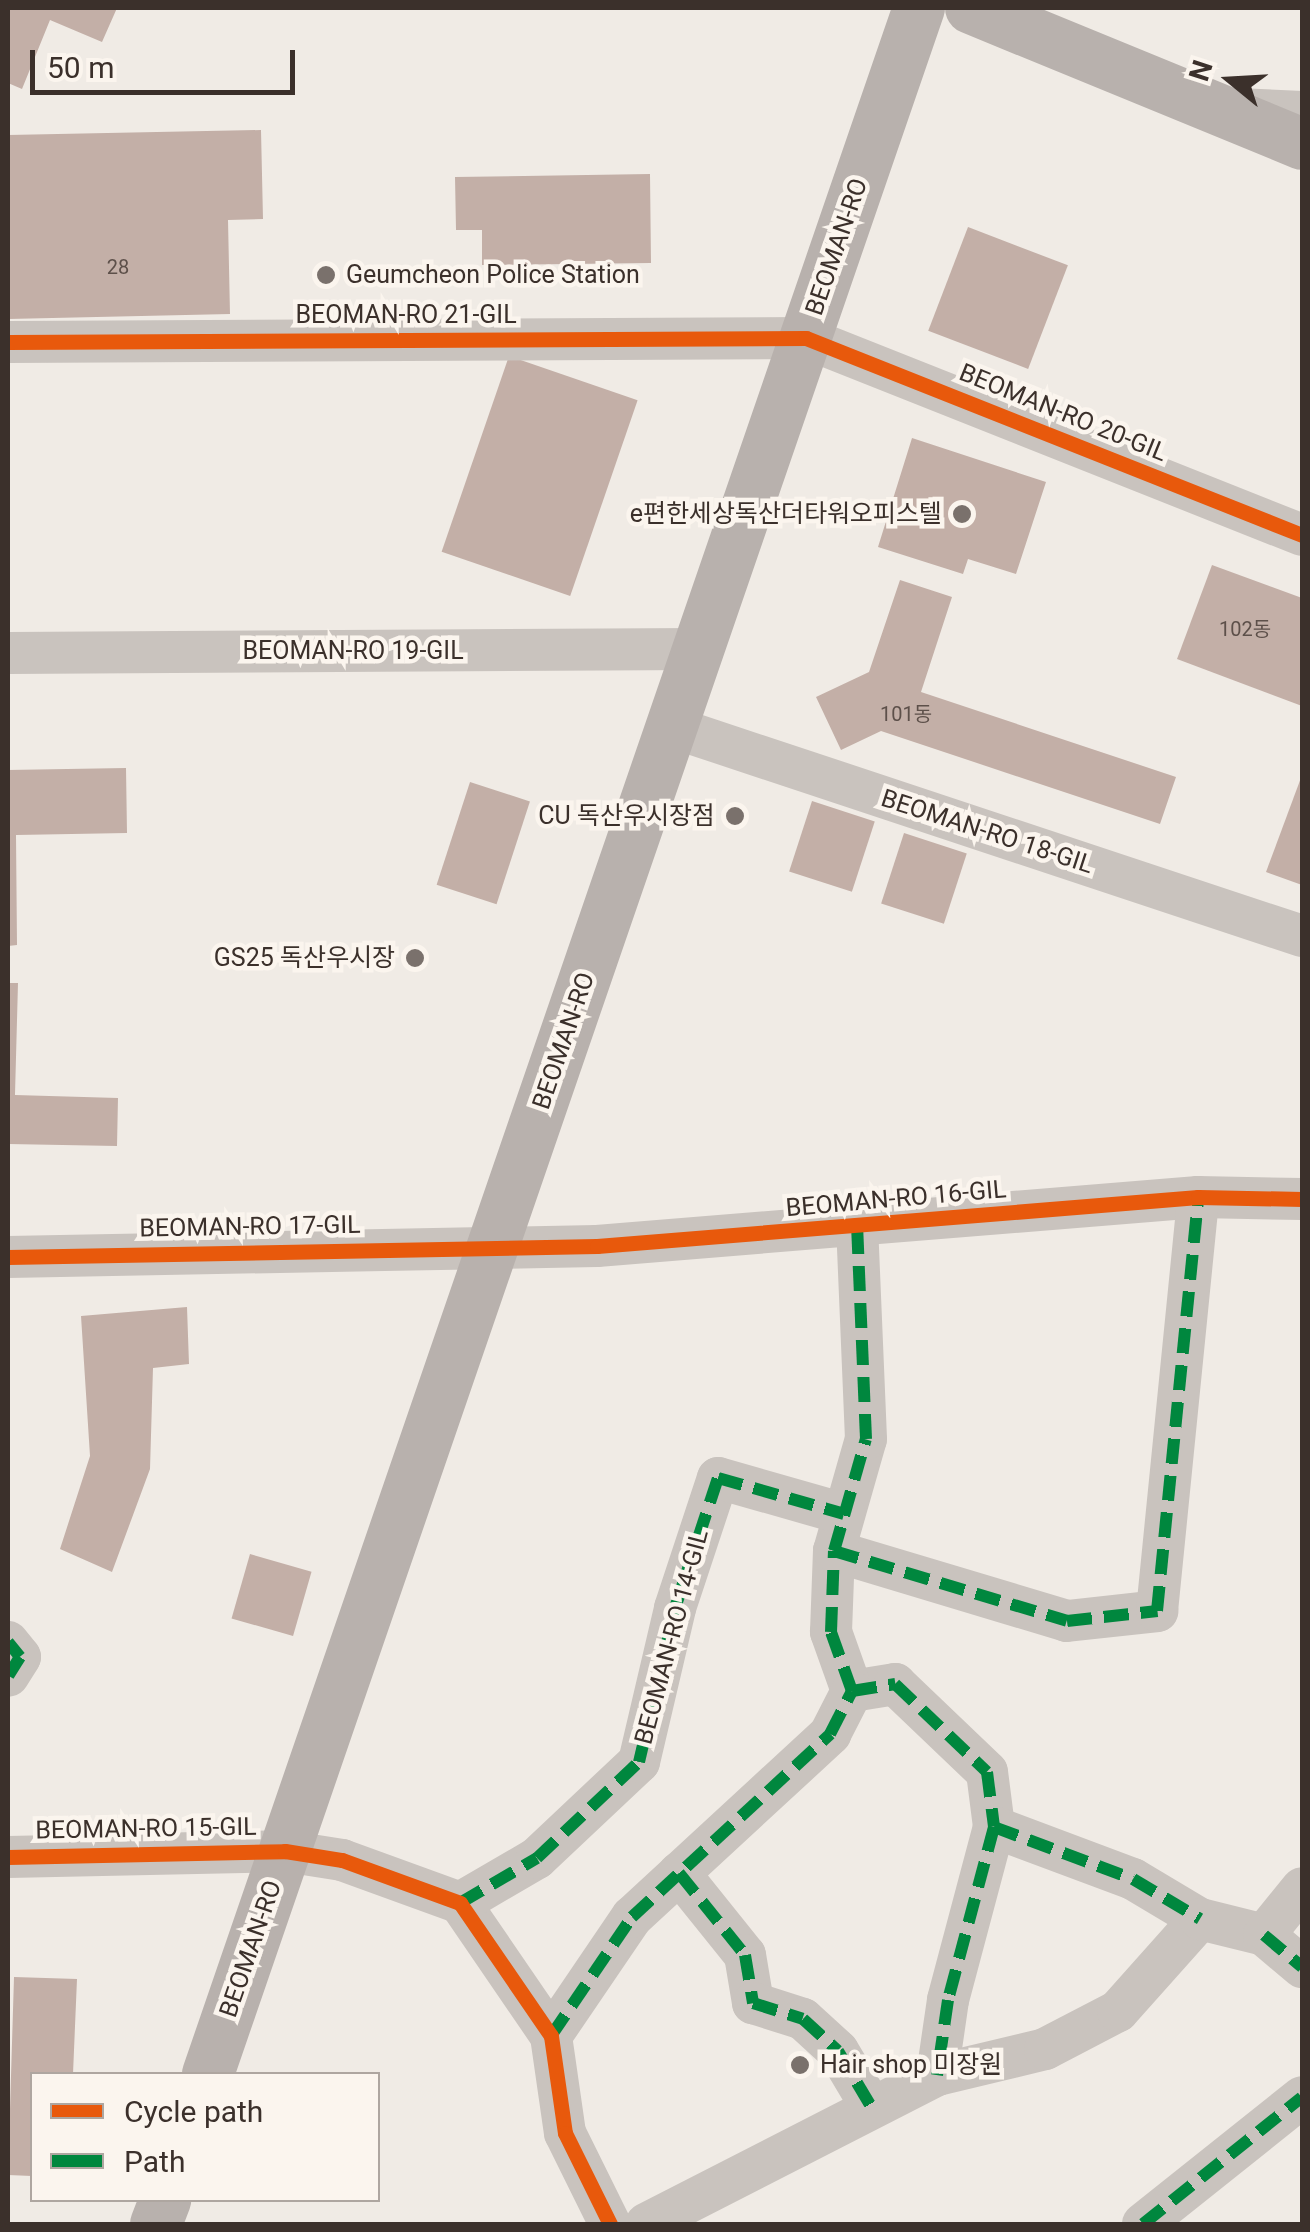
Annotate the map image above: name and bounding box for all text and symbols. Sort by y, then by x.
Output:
scale bar [35,30,300,92]
north arrow [1180,30,1280,130]
text: 50 m [47,50,114,85]
text: N [1182,56,1220,85]
street label: BEOMAN-RO [800,175,874,319]
house number: 28 [107,255,129,279]
place label: Geumcheon Police Station [346,260,640,290]
marker: Geumcheon Police Station [315,264,337,286]
street label: BEOMAN-RO 21-GIL [295,300,517,330]
street label: BEOMAN-RO 20-GIL [955,358,1171,468]
place label: e편한세상독산더타워오피스텔 [630,499,942,529]
marker: e편한세상독산더타워오피스텔 [951,503,973,525]
house number: 102동 [1219,617,1271,641]
street label: BEOMAN-RO 19-GIL [242,636,464,666]
house number: 101동 [880,702,932,726]
street label: BEOMAN-RO 18-GIL [877,784,1097,880]
place label: CU 독산우시장점 [538,801,715,831]
marker: CU 독산우시장점 [724,805,746,827]
place label: GS25 독산우시장 [214,943,395,973]
marker: GS25 독산우시장 [404,947,426,969]
street label: BEOMAN-RO [527,969,601,1113]
street label: BEOMAN-RO 16-GIL [785,1174,1007,1224]
street label: BEOMAN-RO 17-GIL [139,1210,361,1244]
street label: BEOMAN-RO 14-GIL [629,1526,715,1748]
street label: BEOMAN-RO 15-GIL [35,1812,257,1846]
street label: BEOMAN-RO [214,1877,288,2021]
place label: Hair shop 미장원 [820,2050,1002,2080]
marker: Hair shop 미장원 [789,2054,811,2076]
legend [30,2072,380,2202]
text: Cycle path [124,2094,263,2129]
text: Path [124,2144,185,2179]

